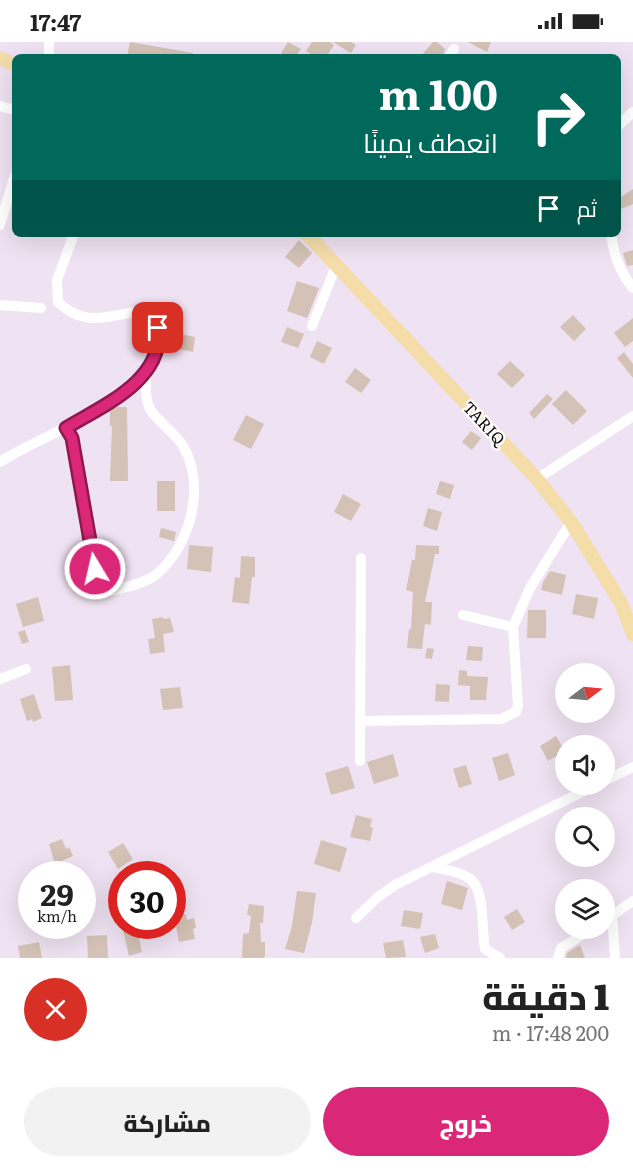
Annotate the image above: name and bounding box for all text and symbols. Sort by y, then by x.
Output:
text: 17:47 [30,5,81,38]
text: 100 m [379,61,498,123]
icon: right [519,78,597,156]
text: انعطف يمينًا [363,121,498,161]
text: ثم [577,191,597,224]
icon: arrive [532,192,565,225]
pin [132,302,183,353]
icon: arrive [141,311,174,344]
street label: TARIQ [458,395,513,452]
position arrow [63,537,127,601]
north arrow [555,663,615,723]
map controls [555,663,615,939]
button: sound [555,735,615,795]
button: search [555,807,615,867]
speed limit sign: 30 [108,861,186,939]
text: 29 [40,871,74,915]
button: layers [555,879,615,939]
text: km/h [37,904,77,927]
text: 1 دقيقة [482,968,609,1021]
button: close [24,978,87,1041]
text: 200 m · 17:48 [492,1017,609,1047]
button: مشاركة [24,1087,311,1156]
button: خروج [323,1087,609,1156]

